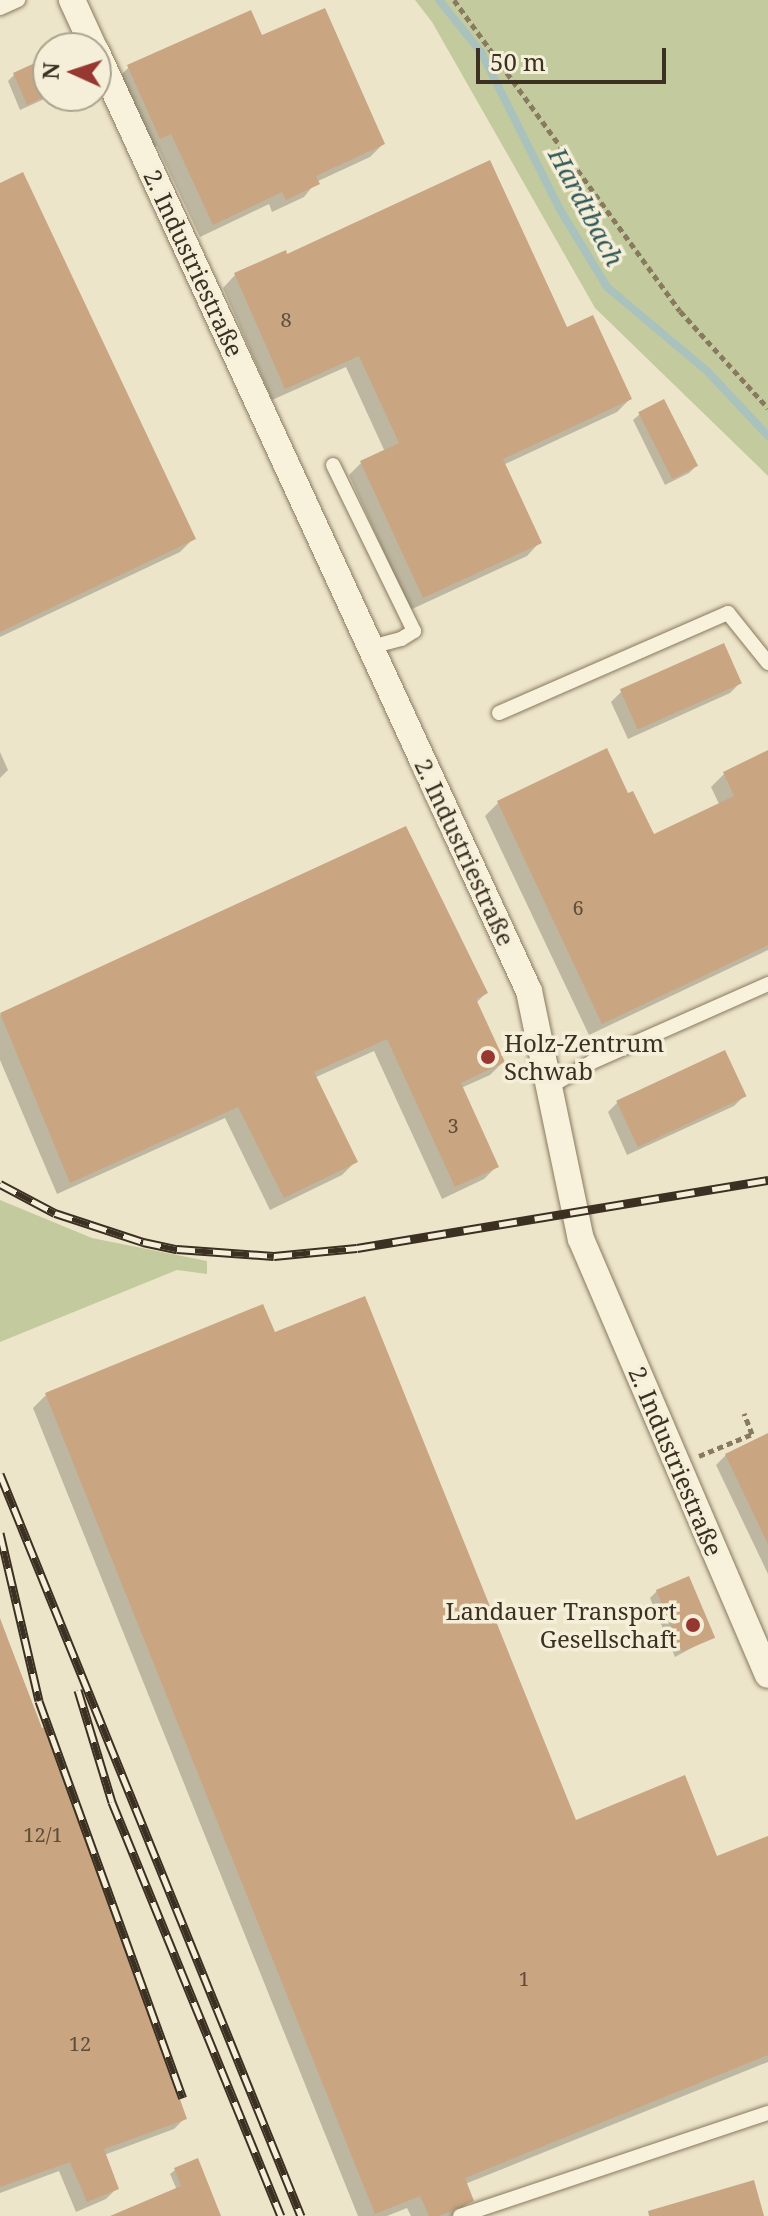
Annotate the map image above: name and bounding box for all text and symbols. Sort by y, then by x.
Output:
north arrow [32,32,112,112]
scale bar [480,32,670,82]
text: 50 m [490,45,546,78]
text: N [35,61,65,80]
water label: Hardtbach [542,142,630,272]
street label: 2. Industriestraße [138,165,250,361]
house number: 8 [280,307,292,331]
street label: 2. Industriestraße [409,754,521,950]
house number: 6 [572,895,584,919]
place label: Holz-Zentrum Schwab [504,1029,664,1085]
marker: Holz-Zentrum Schwab [479,1048,497,1066]
house number: 3 [447,1113,459,1137]
street label: 2. Industriestraße [623,1362,729,1560]
place label: Landauer Transport Gesellschaft [445,1597,677,1653]
marker: Landauer Transport Gesellschaft [684,1616,702,1634]
house number: 12/1 [23,1822,63,1846]
house number: 1 [518,1966,530,1990]
house number: 12 [69,2031,91,2055]

